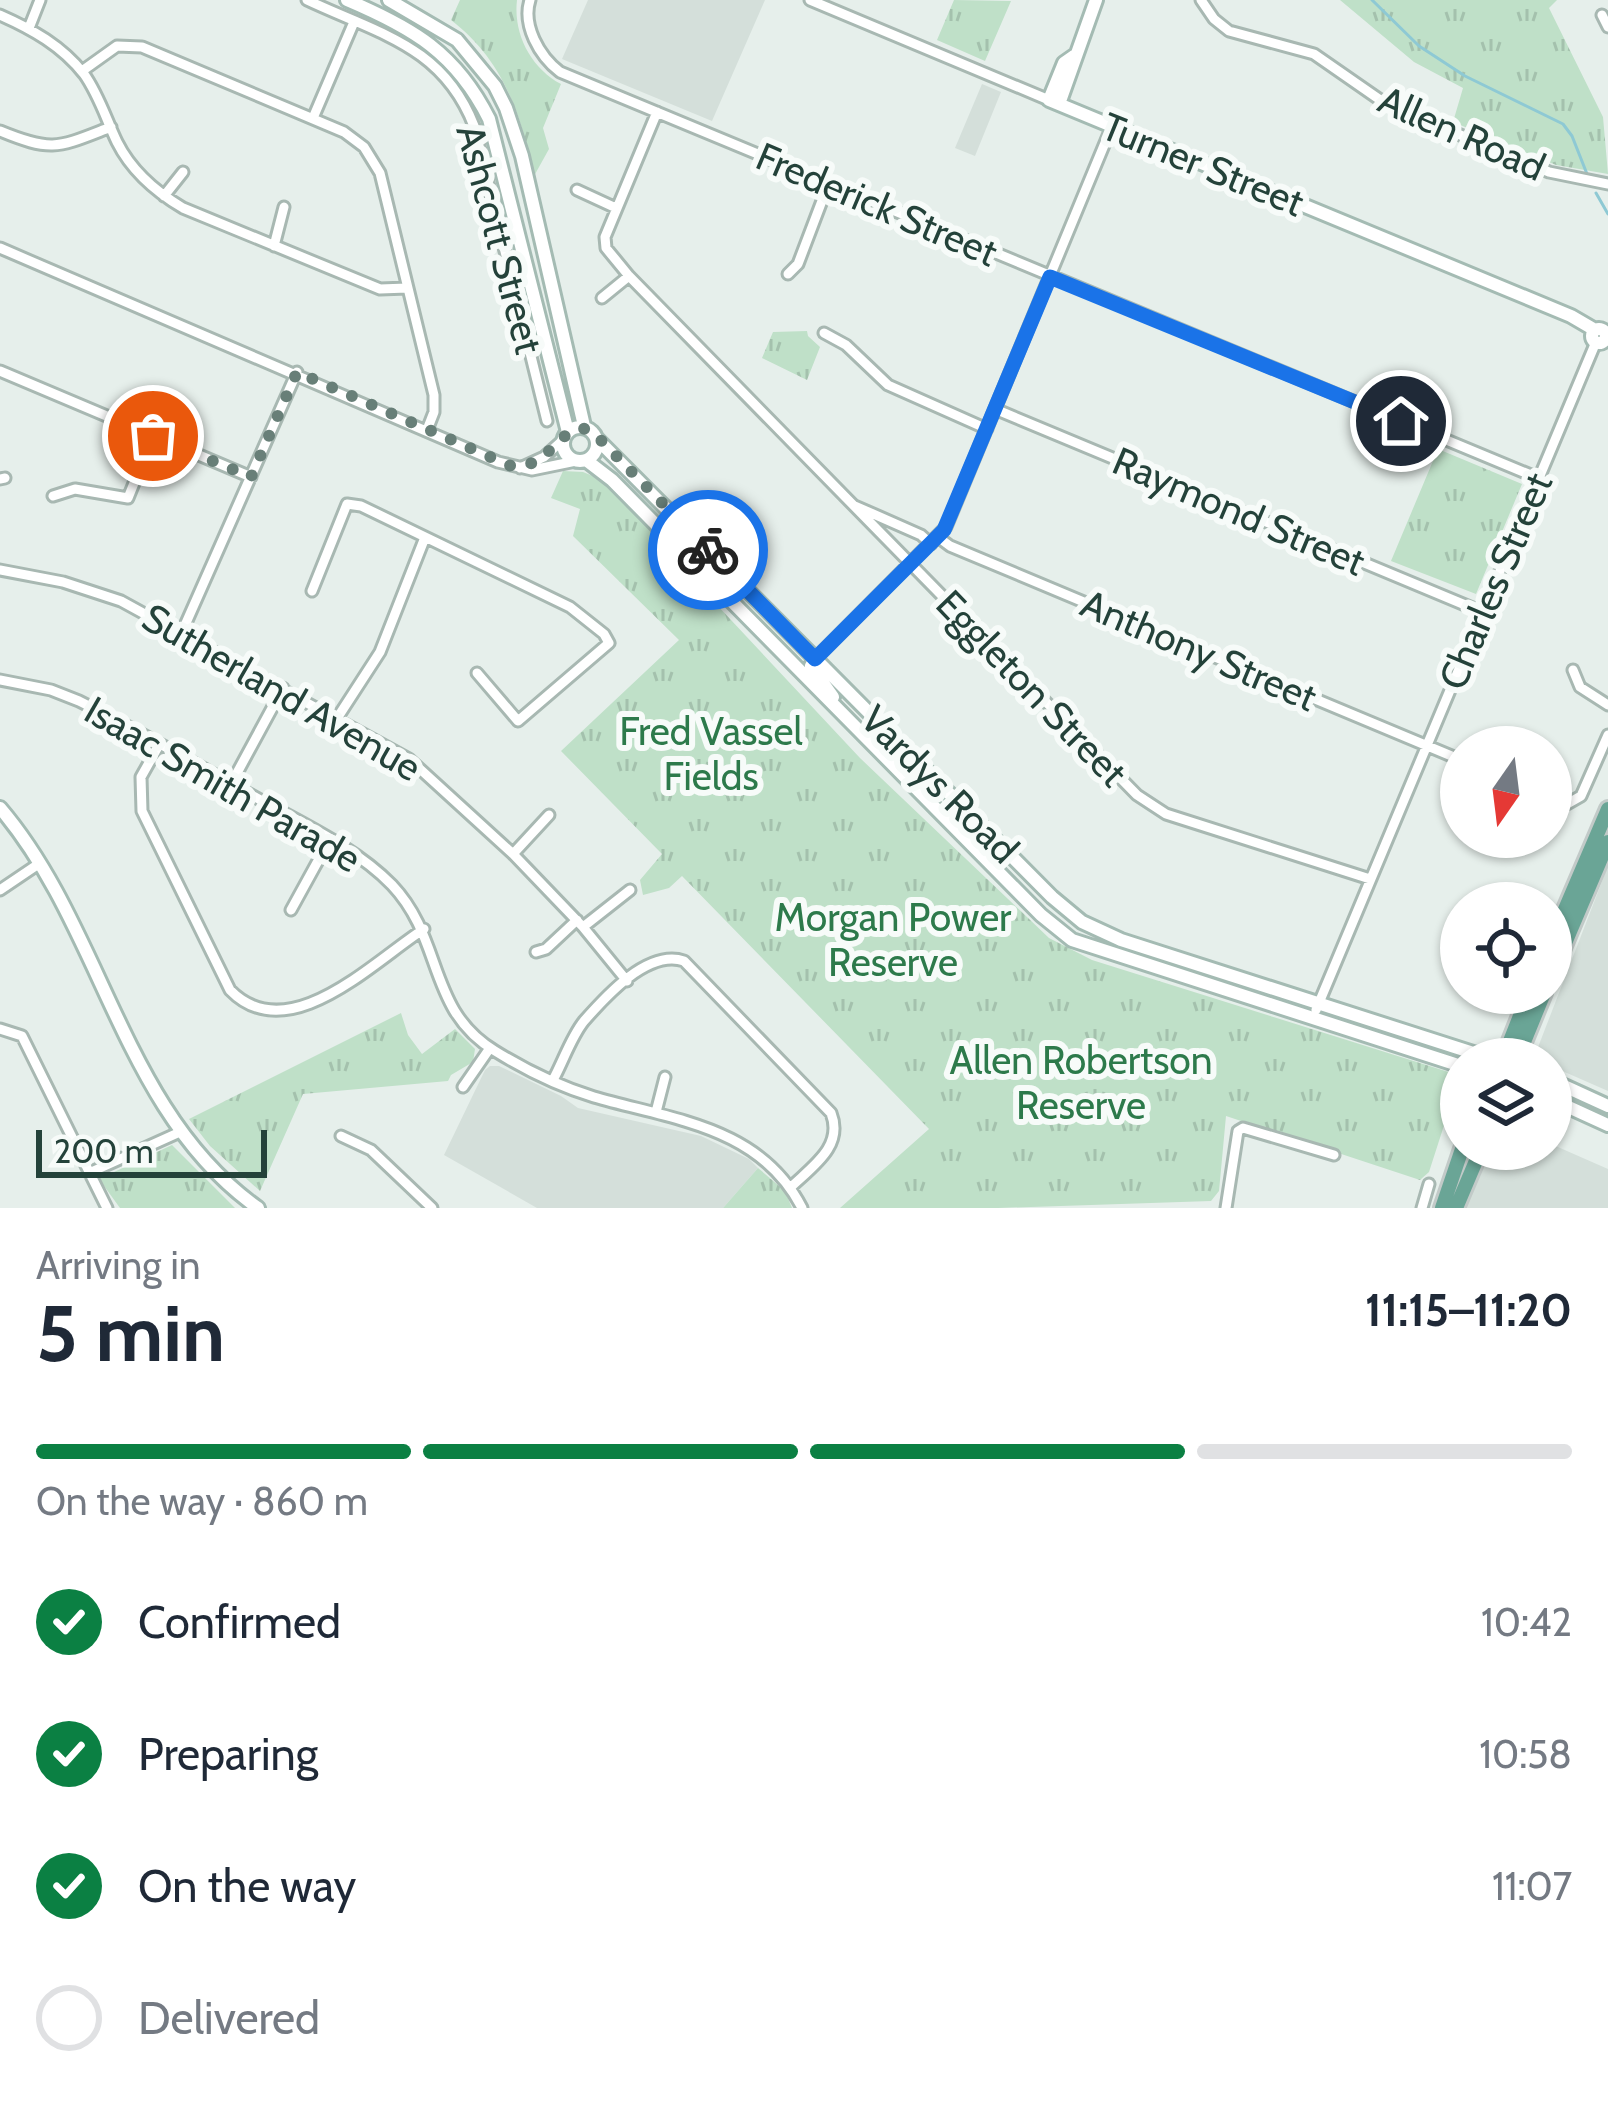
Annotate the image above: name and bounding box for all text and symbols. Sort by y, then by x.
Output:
street label: Allen Road [1371,75,1553,191]
street label: Turner Street [1095,102,1311,226]
street label: Ashcott Street [446,119,554,359]
street label: Frederick Street [749,132,1005,276]
pin [1350,370,1452,472]
pin [102,385,204,487]
icon: home [1368,388,1434,454]
icon: bag [120,403,186,469]
street label: Raymond Street [1106,436,1372,586]
street label: Charles Street [1428,466,1562,696]
courier [648,490,768,610]
icon: bike [675,517,741,583]
street label: Anthony Street [1074,579,1324,721]
street label: Eggleton Street [926,580,1138,796]
street label: Sutherland Avenue [134,593,430,791]
street label: Isaac Smith Parade [77,686,369,882]
street label: Vardys Road [851,695,1029,873]
park label: Fred Vassel Fields [619,707,803,800]
north arrow [1440,726,1572,858]
map controls [1440,726,1572,1170]
button: locate [1440,882,1572,1014]
park label: Morgan Power Reserve [775,893,1012,986]
park label: Allen Robertson Reserve [949,1036,1213,1129]
button: layers [1440,1038,1572,1170]
scale bar [36,1124,267,1177]
text: 200 m [54,1131,154,1171]
text: Arriving in [36,1241,200,1289]
text: 11:15–11:20 [1365,1283,1572,1337]
text: 5 min [36,1286,225,1381]
text: On the way · 860 m [36,1477,368,1525]
icon: check [36,1589,102,1655]
text: Confirmed [138,1595,341,1649]
text: 10:42 [1481,1598,1572,1646]
icon: check [36,1721,102,1787]
text: Preparing [138,1727,318,1781]
text: 10:58 [1479,1730,1572,1778]
icon: check [36,1853,102,1919]
text: On the way [138,1859,356,1913]
text: 11:07 [1492,1862,1572,1910]
text: Delivered [138,1991,320,2045]

